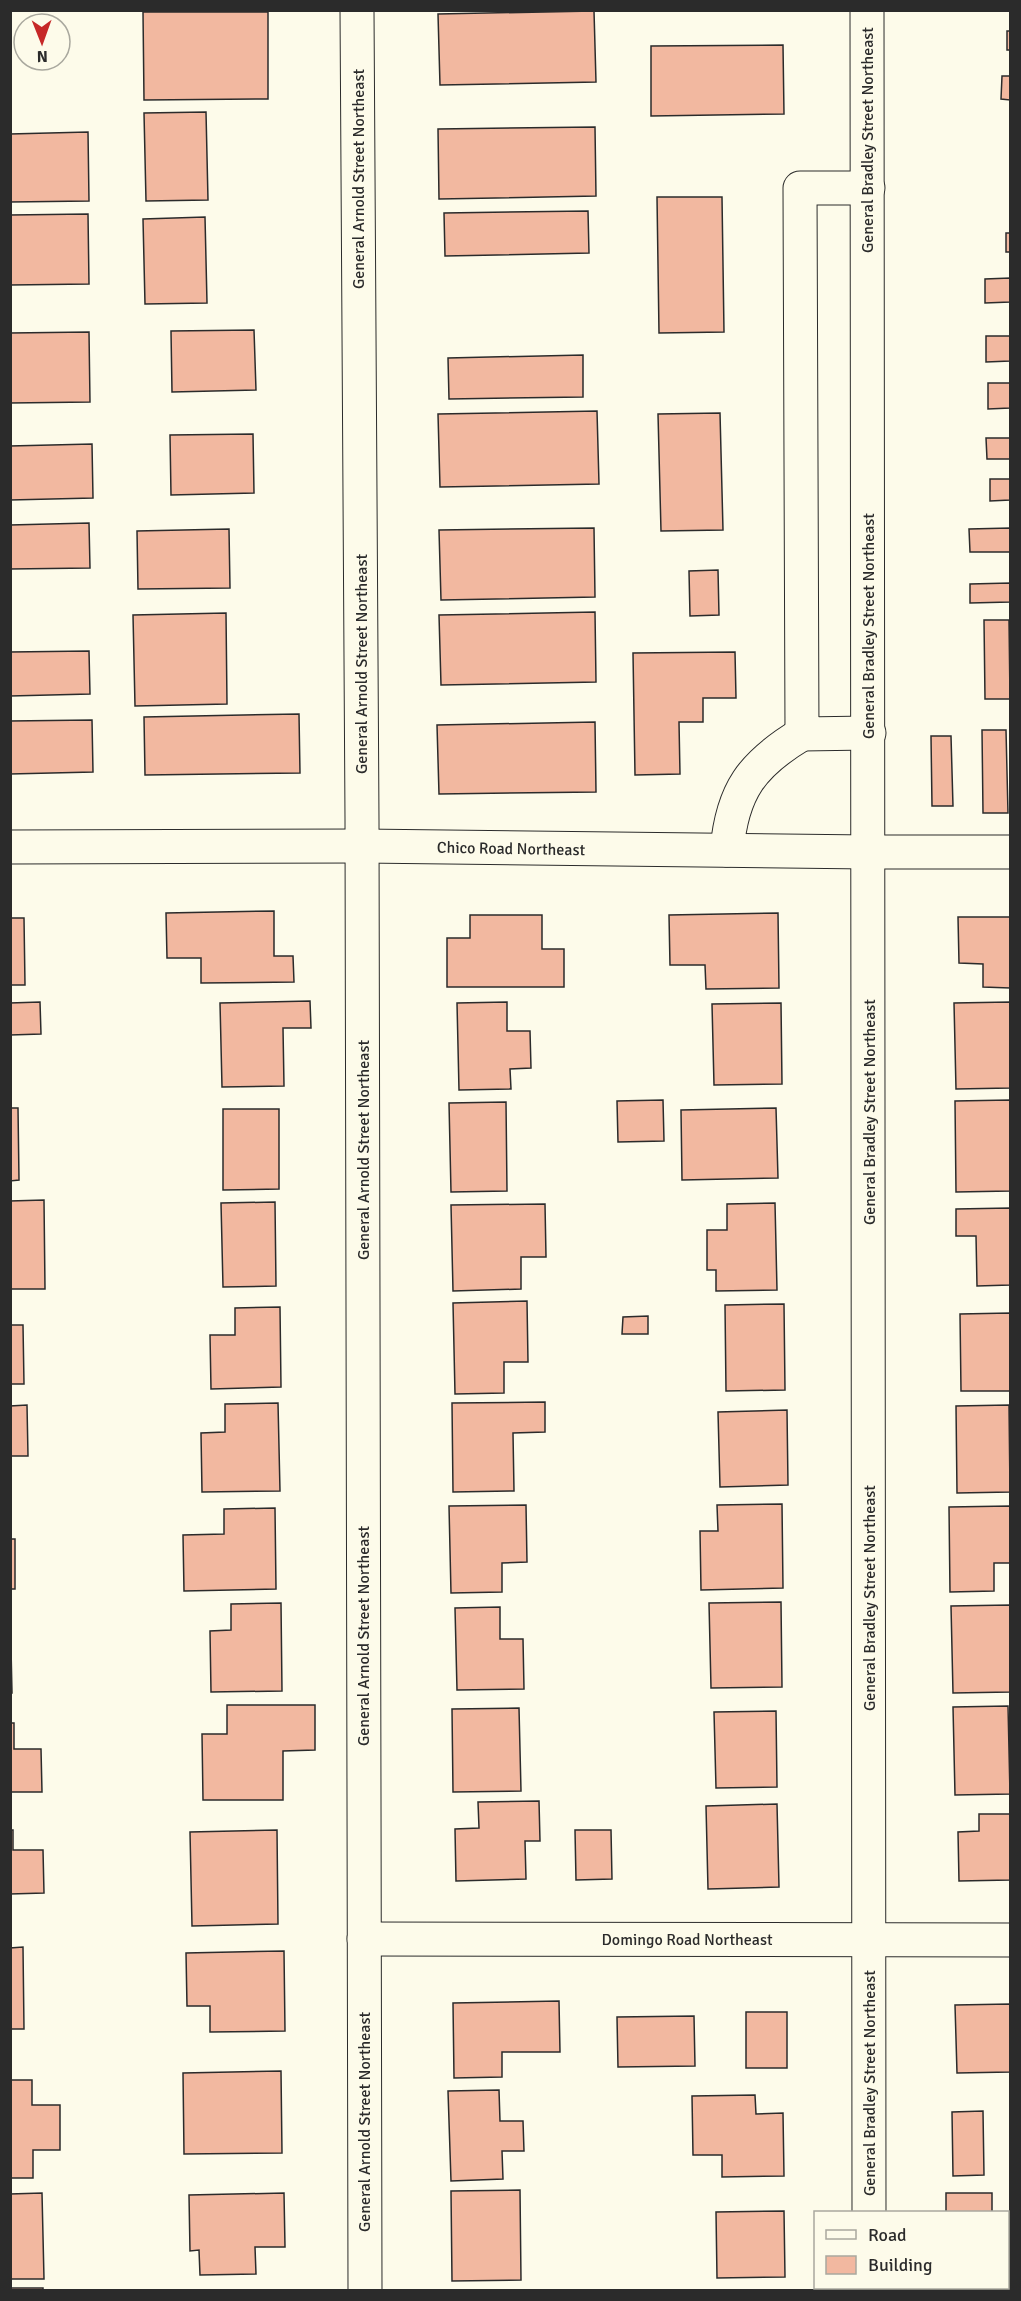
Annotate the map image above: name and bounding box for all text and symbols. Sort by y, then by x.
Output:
north arrow [12,12,72,72]
street label: General Bradley Street Northeast [858,27,878,253]
text: N [37,46,48,66]
street label: General Arnold Street Northeast [349,69,369,289]
street label: General Bradley Street Northeast [859,513,879,739]
street label: General Arnold Street Northeast [352,554,372,774]
street label: Chico Road Northeast [437,838,586,860]
street label: General Bradley Street Northeast [860,999,880,1225]
street label: General Arnold Street Northeast [354,1040,374,1260]
street label: General Bradley Street Northeast [860,1485,880,1711]
street label: General Arnold Street Northeast [354,1526,374,1746]
street label: Domingo Road Northeast [602,1930,773,1950]
street label: General Bradley Street Northeast [860,1970,880,2196]
street label: General Arnold Street Northeast [355,2012,375,2232]
legend [814,2211,1009,2289]
text: Road [868,2224,907,2246]
text: Building [868,2254,932,2276]

